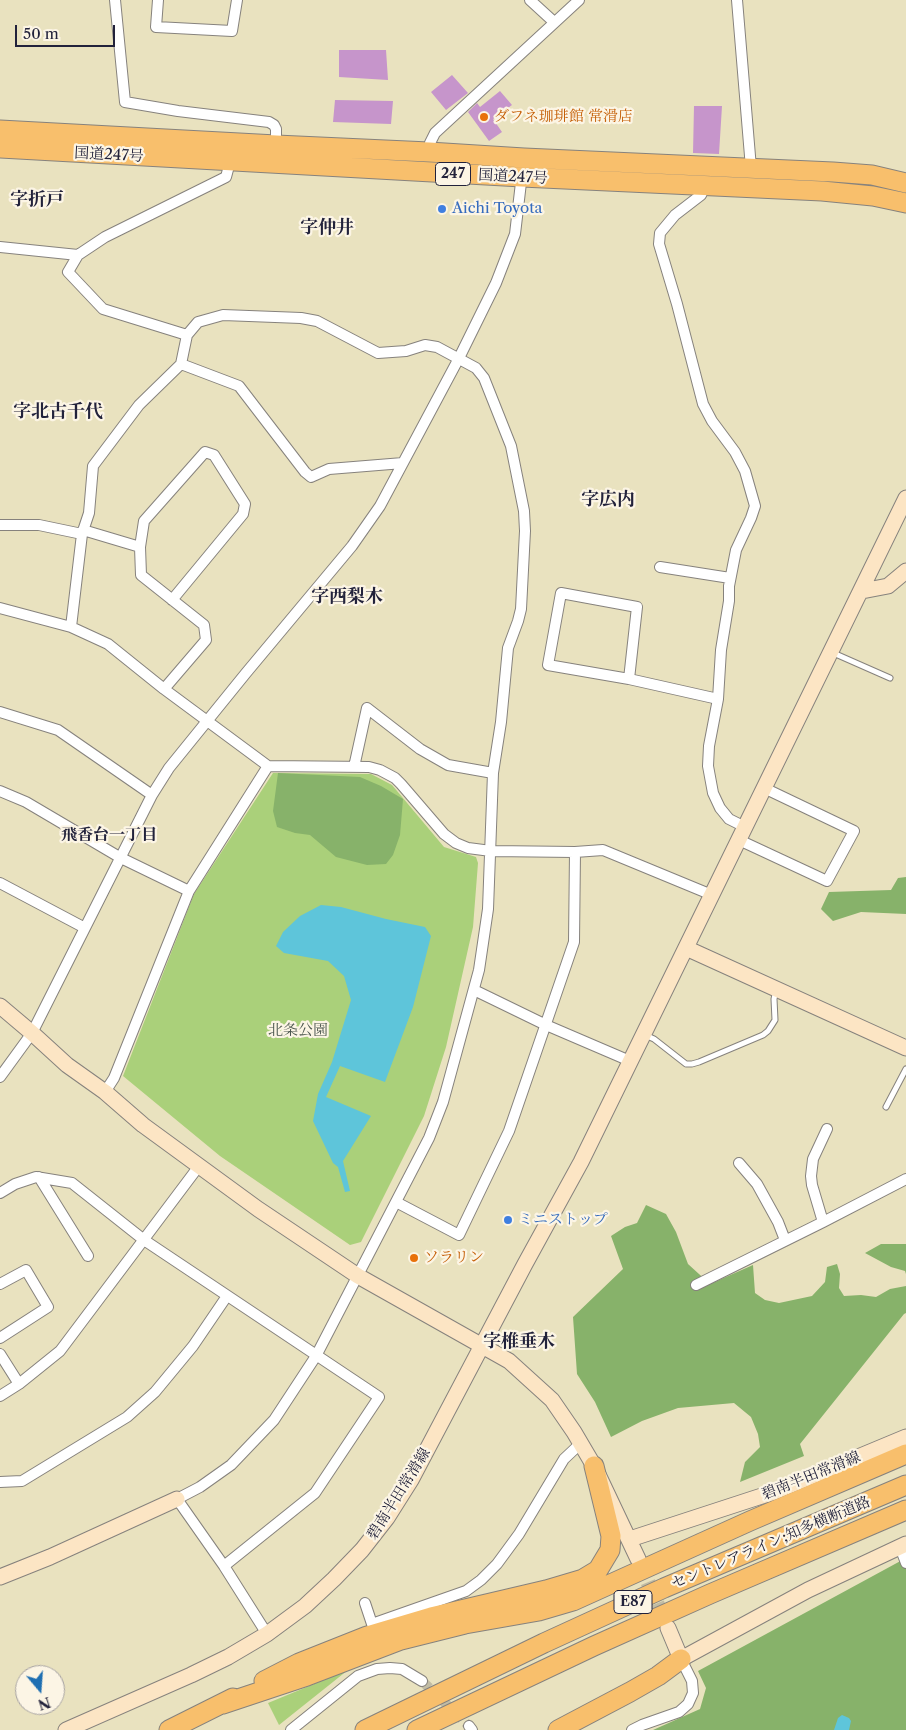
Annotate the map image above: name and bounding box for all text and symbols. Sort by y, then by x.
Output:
scale bar [18,15,118,47]
text: 50 m [23,24,59,43]
place label: ダフネ珈琲館 常滑店 [494,108,633,126]
marker: ダフネ珈琲館 常滑店 [478,111,490,123]
street label: 国道247号 [74,144,144,166]
road number: 247 [436,162,470,185]
street label: 国道247号 [478,166,548,188]
district label: 字折戸 [10,189,64,211]
place label: Aichi Toyota [452,200,542,218]
marker: Aichi Toyota [436,203,448,215]
district label: 字仲井 [300,217,354,239]
district label: 字北古千代 [13,401,103,423]
district label: 字広内 [581,489,635,511]
district label: 字西梨木 [311,586,383,608]
district label: 飛香台一丁目 [61,825,157,845]
park label: 北条公園 [268,1022,328,1040]
place label: ミニストップ [518,1211,608,1229]
marker: ミニストップ [502,1214,514,1226]
place label: ソラリン [424,1249,484,1267]
marker: ソラリン [408,1252,420,1264]
district label: 字椎垂木 [483,1331,555,1353]
street label: 碧南半田常滑線 [364,1445,434,1543]
street label: 碧南半田常滑線 [759,1448,863,1504]
street label: セントレアライン;知多横断道路 [669,1493,873,1593]
road number: E87 [614,1590,652,1614]
north arrow [15,1665,65,1715]
text: N [36,1693,53,1714]

